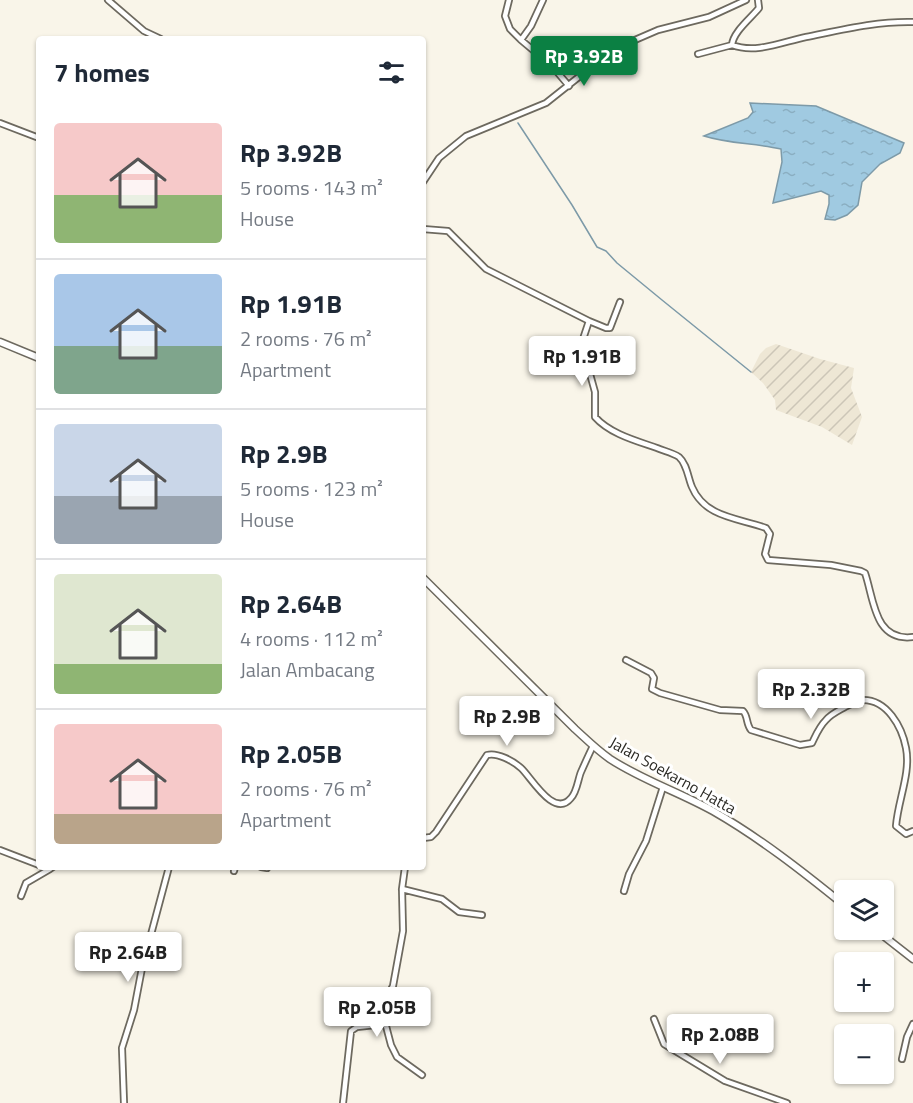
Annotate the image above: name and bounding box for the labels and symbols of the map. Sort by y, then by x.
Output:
pin: Rp 3.92B [522,36,646,87]
pin: Rp 1.91B [520,336,644,387]
pin: Rp 2.32B [749,669,873,720]
pin: Rp 2.9B [452,696,562,747]
street label: Jalan Soekarno Hatta [605,730,741,820]
pin: Rp 2.64B [66,932,190,983]
pin: Rp 2.05B [315,987,439,1038]
pin: Rp 2.08B [658,1014,782,1065]

